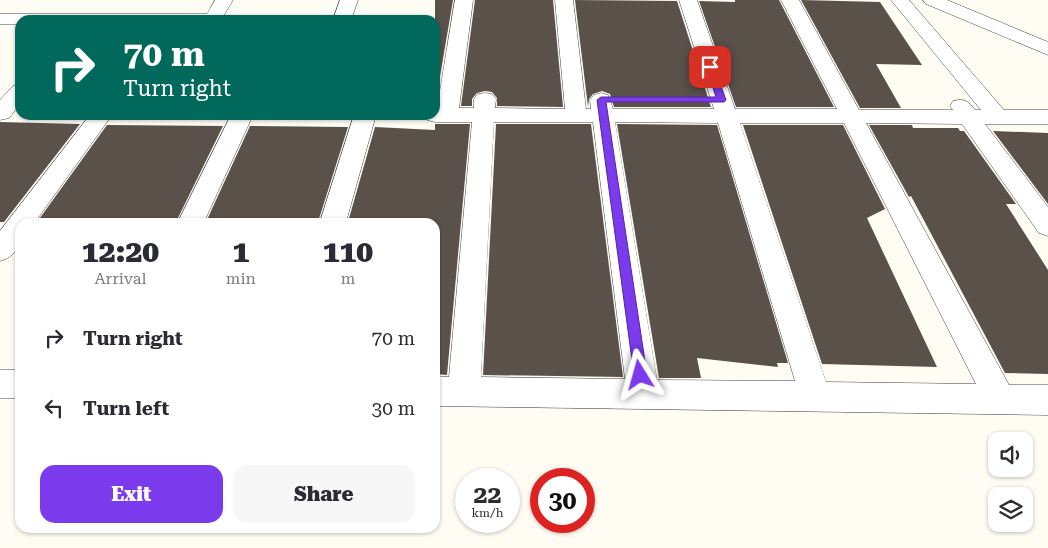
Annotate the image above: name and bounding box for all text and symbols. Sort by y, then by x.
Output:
text: 70 m [123,34,205,75]
icon: right [40,35,105,100]
pin [689,46,731,88]
icon: arrive [696,53,724,81]
text: Turn right [123,76,231,101]
text: 12:20 [82,234,159,269]
text: 1 [232,234,249,269]
text: 110 [323,234,373,269]
text: Arrival [94,269,146,288]
text: min [226,269,256,288]
text: m [341,269,355,288]
icon: right [40,324,68,352]
text: Turn right [83,327,183,350]
text: 70 m [372,327,415,350]
position arrow [613,348,665,400]
icon: left [40,394,68,422]
text: Turn left [83,397,169,420]
text: 30 m [372,397,415,420]
map controls [988,432,1033,532]
button: sound [988,432,1033,477]
button: Exit [40,465,223,523]
button: Share [233,465,415,523]
speed limit sign: 30 [530,468,595,533]
text: 22 [473,480,502,509]
button: layers [988,487,1033,532]
text: km/h [471,506,504,520]

